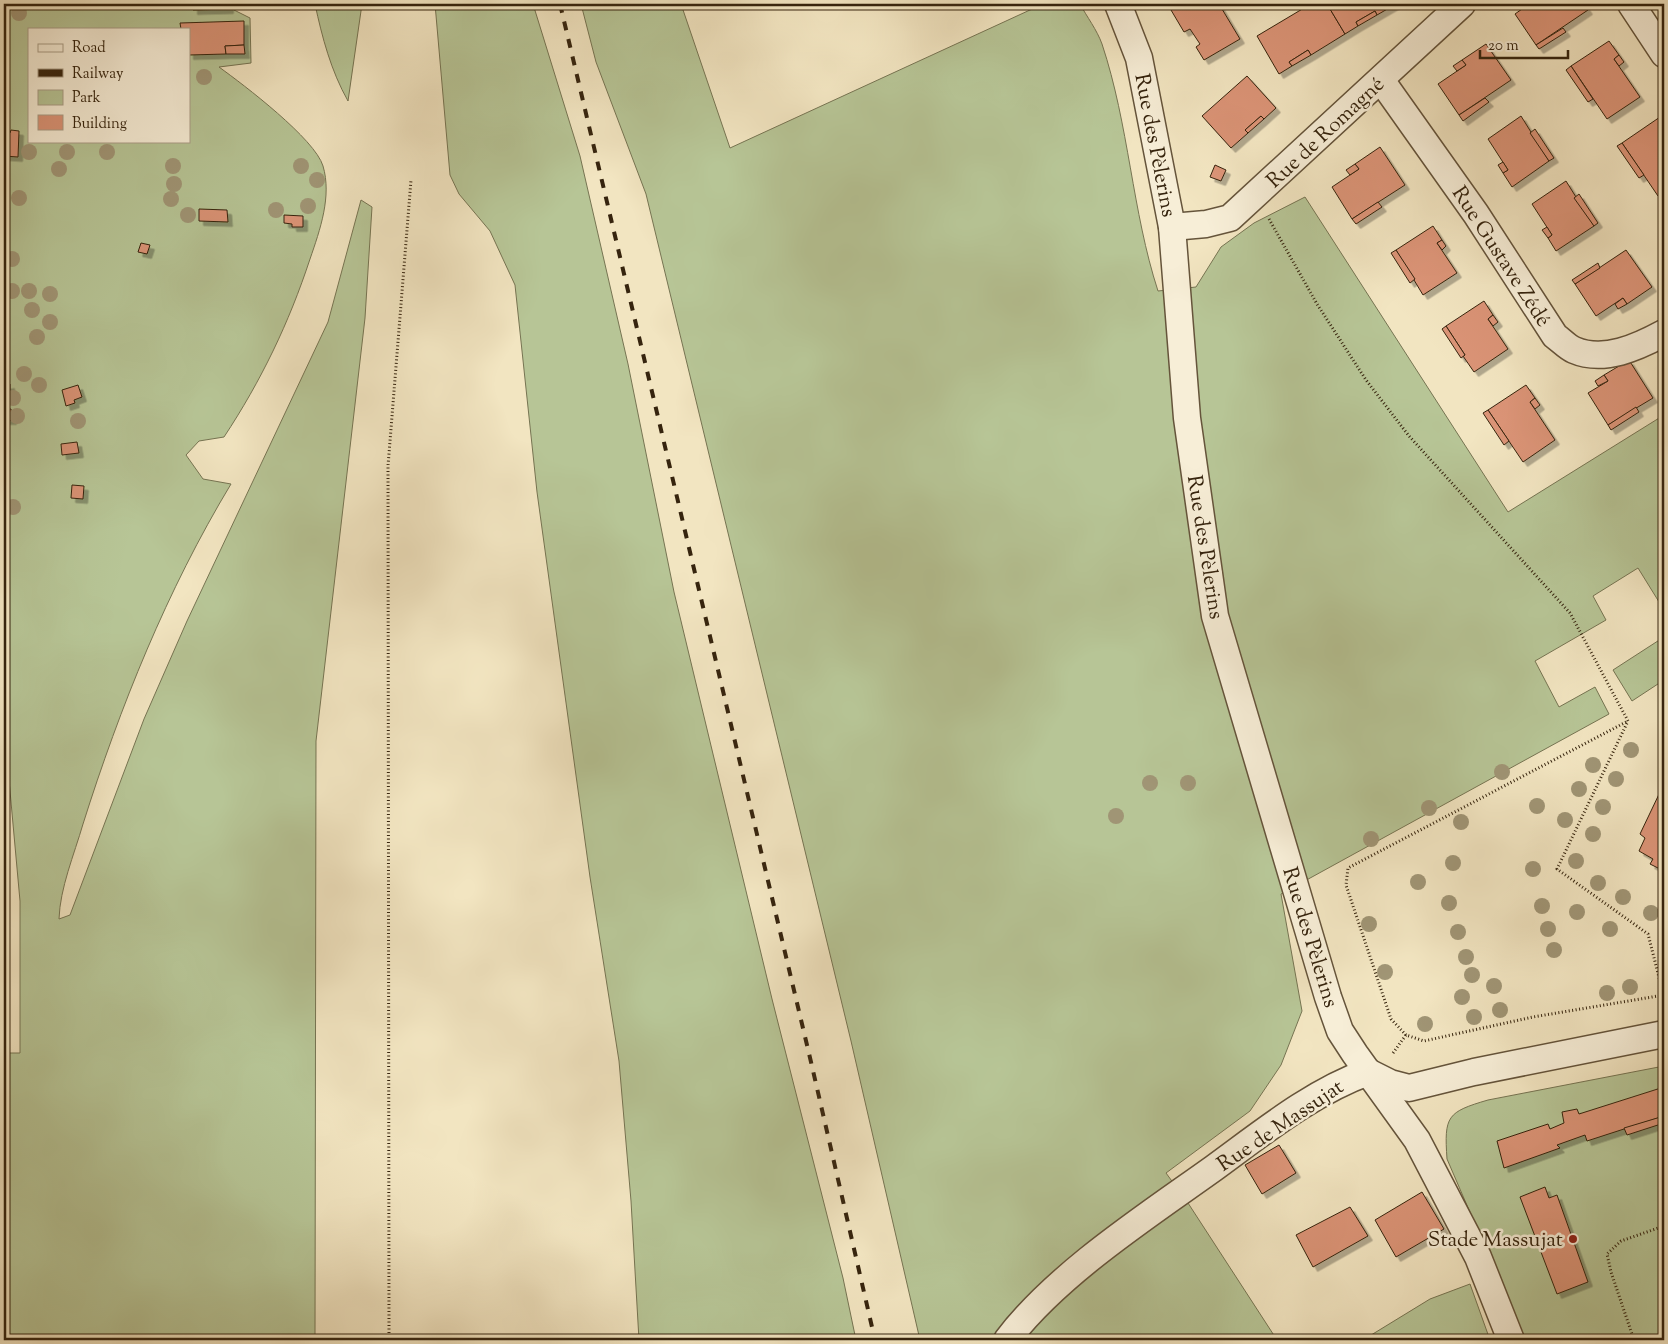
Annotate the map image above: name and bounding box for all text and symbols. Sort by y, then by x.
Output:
legend [28,28,190,142]
scale bar [1480,28,1568,60]
text: 20 m [1488,36,1519,57]
text: Road [72,38,106,59]
text: Railway [72,64,124,85]
street label: Rue des Pèlerins [1125,71,1183,220]
street label: Rue de Romagné [1261,71,1392,196]
text: Park [72,88,101,109]
text: Building [72,114,127,135]
street label: Rue Gustave Zédé [1443,181,1557,333]
street label: Rue des Pèlerins [1178,473,1230,622]
street label: Rue des Pèlerins [1273,864,1345,1012]
street label: Rue de Massujat [1212,1073,1350,1180]
place label: Stade Massujat [1428,1226,1563,1256]
marker: Stade Massujat [1567,1233,1579,1245]

